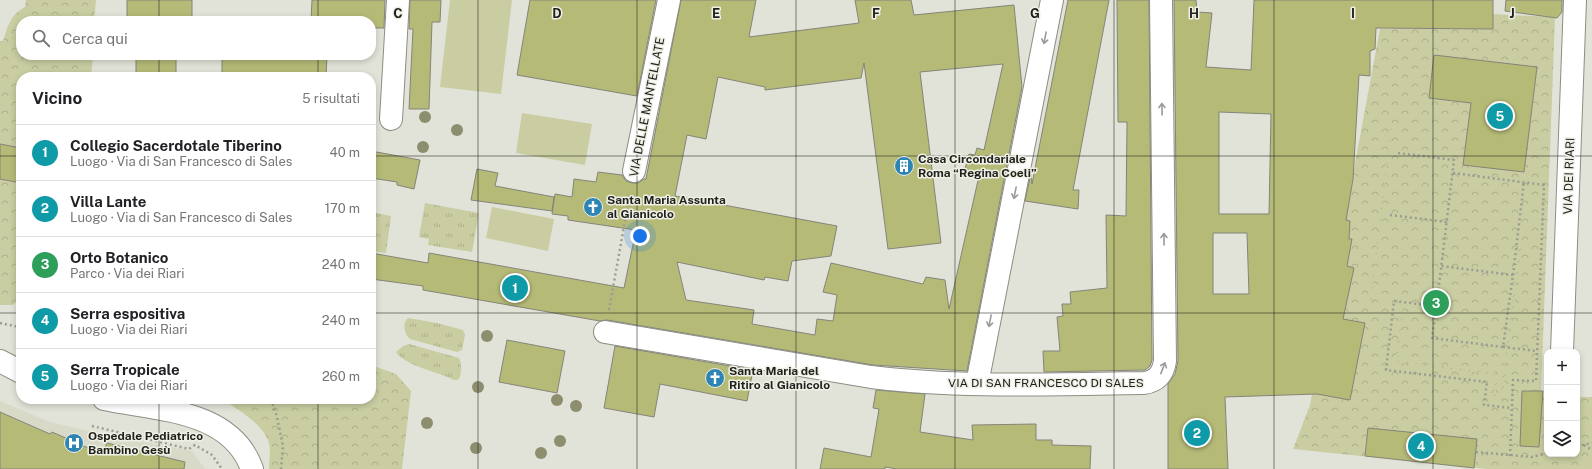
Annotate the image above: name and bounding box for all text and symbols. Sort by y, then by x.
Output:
text: C [393,6,403,21]
text: D [552,6,562,21]
text: E [712,6,720,21]
text: F [872,6,880,21]
text: G [1030,6,1040,21]
text: H [1189,6,1199,21]
text: I [1351,6,1355,21]
text: J [1509,6,1515,21]
search box [16,16,376,60]
icon: search [30,27,52,49]
text: Cerca qui [62,30,128,47]
one-way arrow [1040,31,1048,44]
street label: VIA DELLE MANTELLATE [627,36,667,178]
text: Vicino [32,88,82,108]
text: 5 risultati [302,91,360,106]
pin: 5 [1487,101,1513,131]
one-way arrow [1159,103,1166,116]
text: Collegio Sacerdotale Tiberino [70,137,282,154]
street label: VIA DEI RIARI [1561,137,1577,215]
text: 1 [42,145,48,160]
text: 40 m [329,145,360,160]
place label: Casa Circondariale Roma “Regina Coeli” [918,152,1037,180]
text: Luogo · Via di San Francesco di Sales [70,154,292,169]
building icon: Casa Circondariale Roma “Regina Coeli” [893,155,915,177]
one-way arrow [1010,187,1018,200]
text: Villa Lante [70,193,146,210]
place label: Santa Maria Assunta al Gianicolo [607,193,726,221]
church icon: Santa Maria Assunta al Gianicolo [582,196,604,218]
text: 2 [41,201,49,216]
text: 170 m [325,201,360,216]
text: Luogo · Via di San Francesco di Sales [70,210,292,225]
your location [630,226,650,246]
one-way arrow [1160,233,1168,246]
text: Orto Botanico [70,249,168,266]
text: 3 [41,257,49,272]
text: 240 m [322,257,360,272]
text: Parco · Via dei Riari [70,266,185,281]
pin: 1 [502,273,528,303]
pin: 3 [1423,288,1449,318]
text: Serra espositiva [70,305,185,322]
text: 4 [41,313,49,328]
text: 240 m [322,313,360,328]
one-way arrow [985,314,993,327]
text: Luogo · Via dei Riari [70,322,188,337]
map controls [1544,349,1580,457]
button: + [1544,349,1580,385]
text: Serra Tropicale [70,361,180,378]
one-way arrow [1159,362,1167,374]
place label: Santa Maria del Ritiro al Gianicolo [729,364,830,392]
church icon: Santa Maria del Ritiro al Gianicolo [704,367,726,389]
text: 5 [41,369,49,384]
text: 260 m [322,369,360,384]
street label: VIA DI SAN FRANCESCO DI SALES [948,376,1144,390]
text: Luogo · Via dei Riari [70,378,188,393]
button: − [1544,385,1580,421]
pin: 2 [1184,418,1210,448]
button: layers [1544,421,1580,457]
place label: Ospedale Pediatrico Bambino Gesù [88,429,203,457]
pin: 4 [1408,431,1434,461]
hospital icon: Ospedale Pediatrico Bambino Gesù [63,432,85,454]

